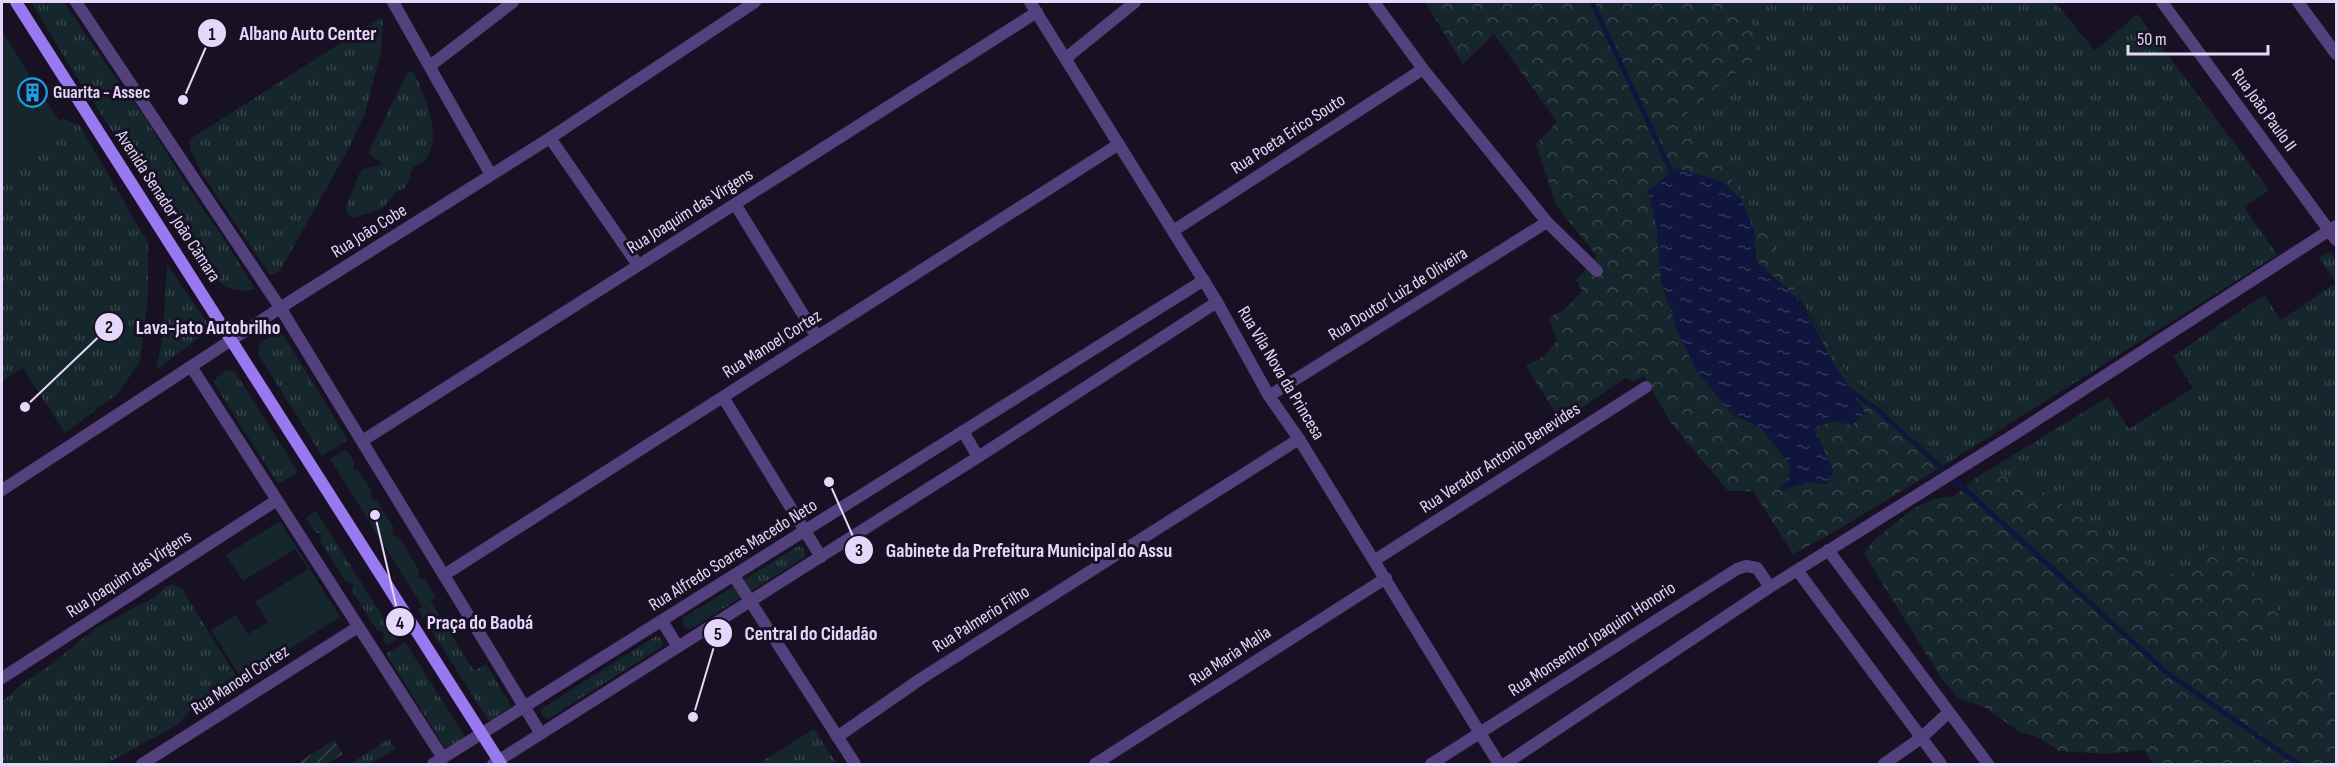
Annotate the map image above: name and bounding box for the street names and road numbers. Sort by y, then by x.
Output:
street label: Rua João Paulo II [2227,65,2301,155]
street label: Rua Poeta Erico Souto [1227,89,1349,179]
street label: Avenida Senador João Câmara [111,125,225,286]
street label: Rua Joaquim das Virgens [623,164,757,258]
street label: Rua João Cobe [327,200,411,262]
street label: Rua Doutor Luiz de Oliveira [1325,243,1471,345]
street label: Rua Vila Nova da Princesa [1233,302,1329,444]
street label: Rua Manoel Cortez [719,305,826,383]
street label: Rua Verador Antonio Benevides [1416,398,1584,518]
street label: Rua Alfredo Soares Macedo Neto [645,495,821,615]
street label: Rua Joaquim das Virgens [63,526,195,622]
street label: Rua Monsenhor Joaquim Honorio [1505,577,1679,701]
street label: Rua Palmerio Filho [929,581,1033,657]
street label: Rua Maria Malia [1185,622,1275,690]
street label: Rua Manoel Cortez [187,640,293,719]

